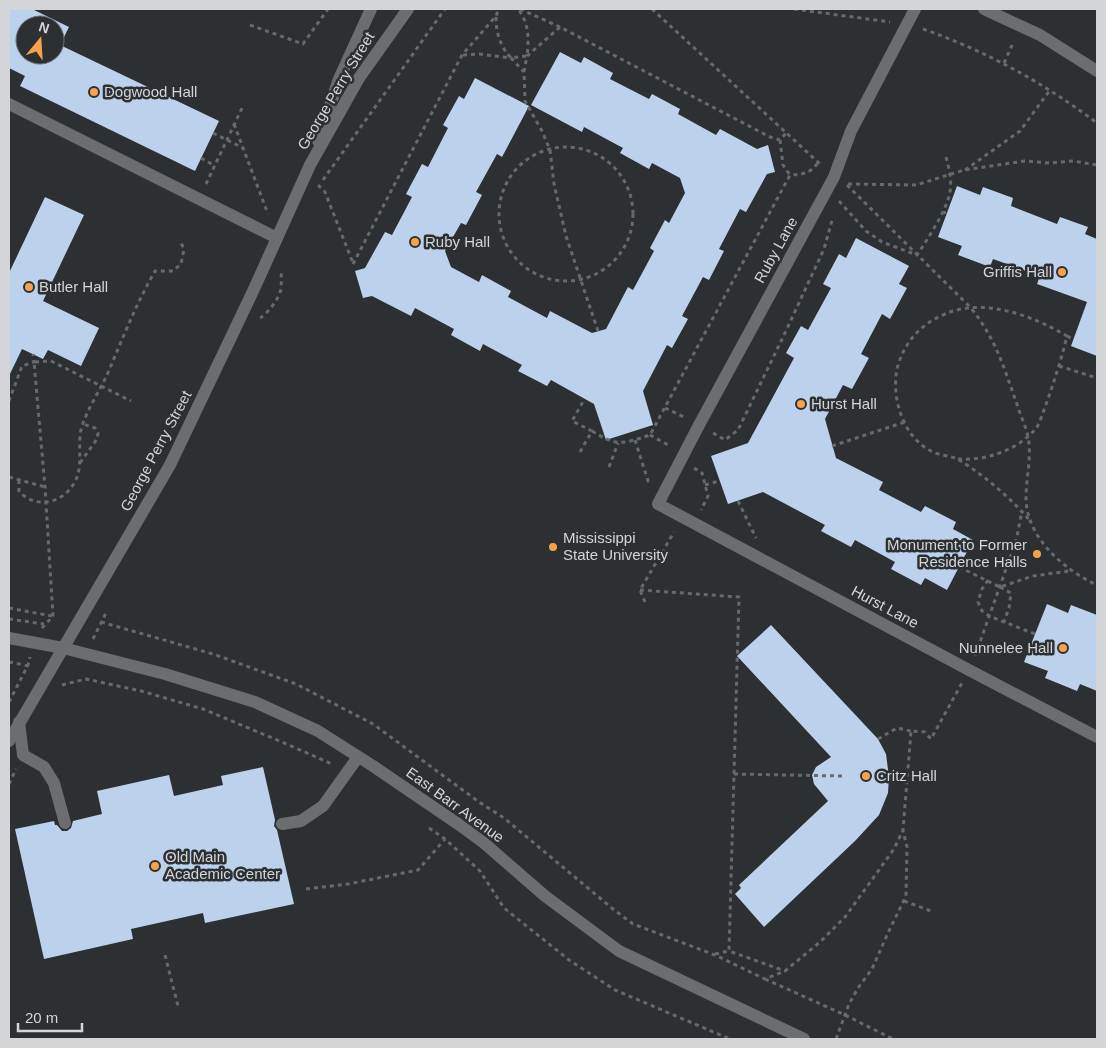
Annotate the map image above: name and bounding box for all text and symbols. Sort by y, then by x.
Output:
north arrow [15,15,65,65]
text: N [37,18,51,37]
street label: George Perry Street [294,28,378,153]
place label: Dogwood Hall [104,83,197,100]
marker: Dogwood Hall [88,86,100,98]
street label: Ruby Lane [751,214,801,286]
place label: Ruby Hall [425,233,490,250]
marker: Ruby Hall [409,236,421,248]
place label: Griffis Hall [983,263,1052,280]
marker: Griffis Hall [1056,266,1068,278]
place label: Butler Hall [39,278,108,295]
marker: Butler Hall [23,281,35,293]
street label: George Perry Street [117,387,195,514]
place label: Hurst Hall [811,395,877,412]
marker: Hurst Hall [795,398,807,410]
place label: Mississippi State University [563,529,669,563]
place label: Monument to Former Residence Halls [887,536,1027,570]
marker: Mississippi State University [547,541,559,553]
marker: Monument to Former Residence Halls [1031,548,1043,560]
street label: Hurst Lane [849,582,922,631]
place label: Nunnelee Hall [959,639,1053,656]
marker: Nunnelee Hall [1057,642,1069,654]
street label: East Barr Avenue [403,763,507,846]
place label: Critz Hall [876,767,937,784]
marker: Critz Hall [860,770,872,782]
place label: Old Main Academic Center [165,848,280,882]
marker: Old Main Academic Center [149,860,161,872]
scale bar [18,1000,81,1032]
text: 20 m [25,1009,58,1026]

